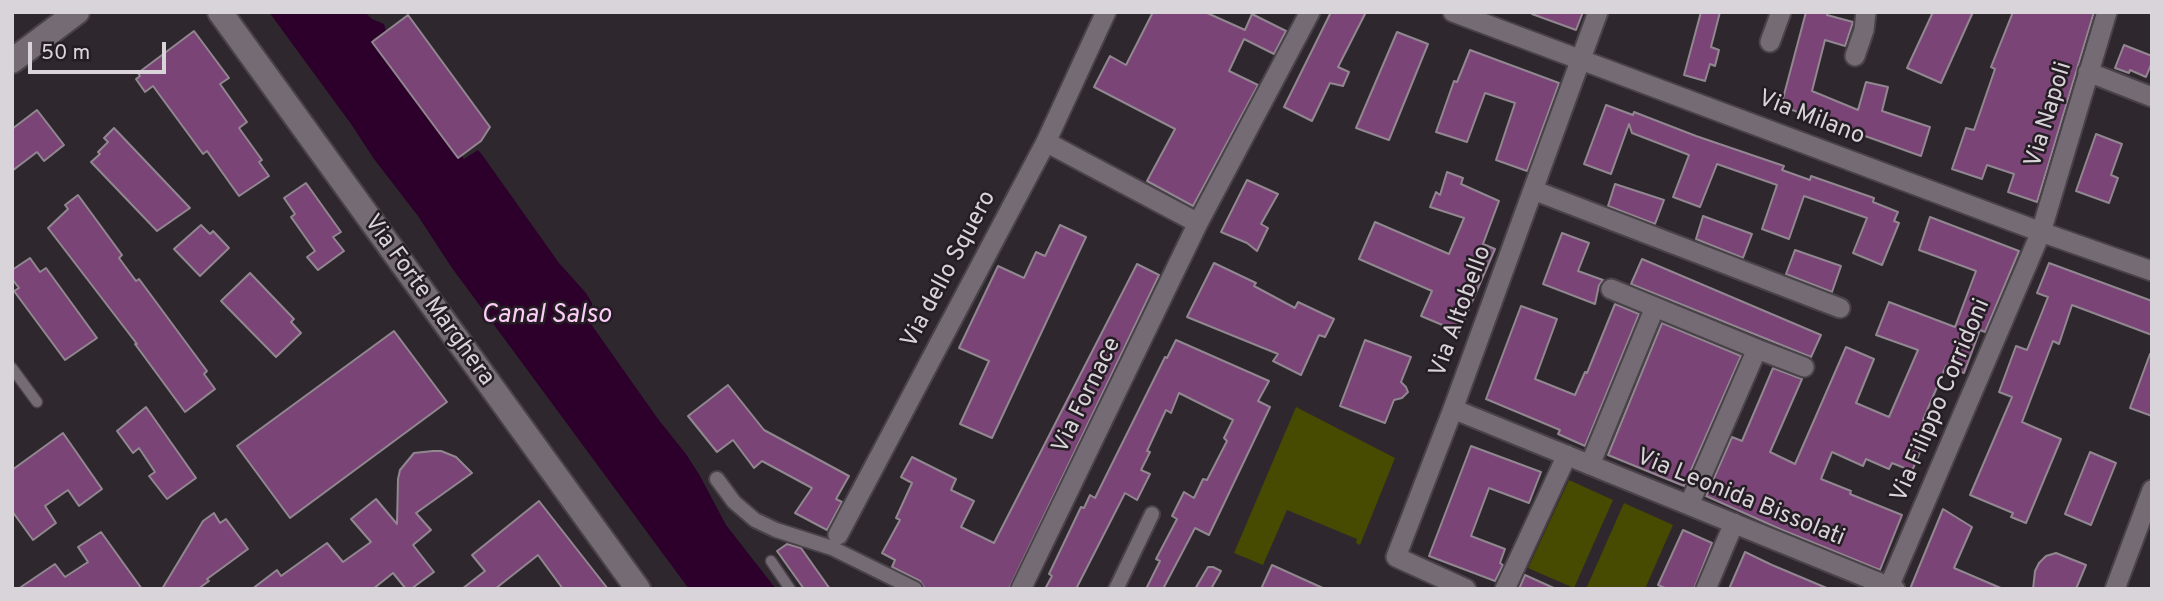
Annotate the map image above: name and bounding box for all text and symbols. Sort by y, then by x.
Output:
scale bar [32,28,170,72]
text: 50 m [41,40,90,67]
street label: Via Napoli [2020,59,2080,171]
street label: Via Milano [1754,86,1868,152]
street label: Via dello Squero [896,186,1004,354]
street label: Via Forte Marghera [356,210,500,392]
street label: Via Altobello [1425,242,1499,382]
street label: Via Filippo Corridoni [1886,295,1998,507]
water label: Canal Salso [481,301,611,333]
street label: Via Fornace [1047,333,1129,459]
street label: Via Leonida Bissolati [1632,444,1848,554]

